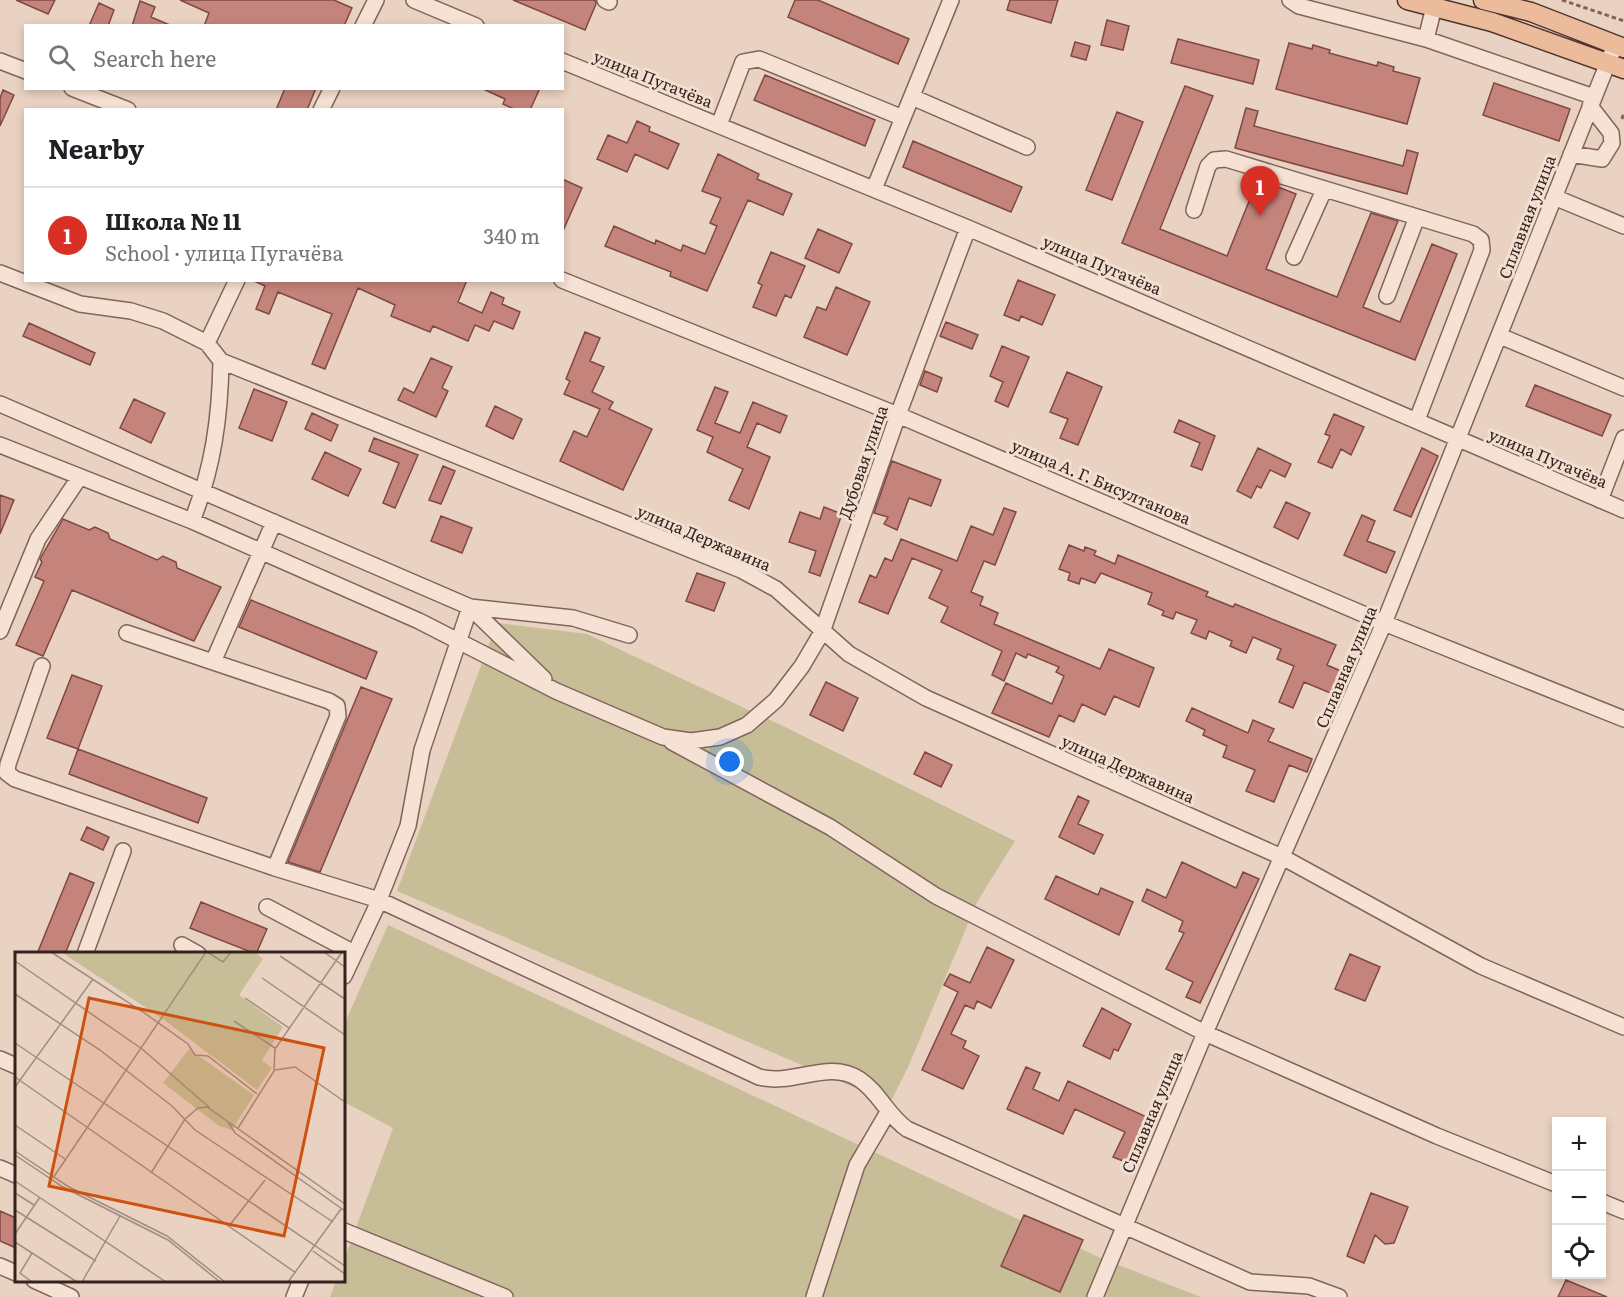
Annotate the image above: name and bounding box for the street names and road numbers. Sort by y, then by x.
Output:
street label: улица Пугачёва [590,43,717,113]
street label: Сплавная улица [1491,151,1561,282]
street label: улица Пугачёва [1039,228,1166,300]
street label: Дубовая улица [831,401,893,522]
street label: улица Пугачёва [1485,421,1612,493]
street label: улица А. Г. Бисултанова [1008,432,1195,530]
street label: улица Державина [634,498,775,576]
street label: Сплавная улица [1308,601,1382,732]
street label: улица Державина [1058,728,1199,808]
street label: Сплавная улица [1114,1046,1188,1177]

